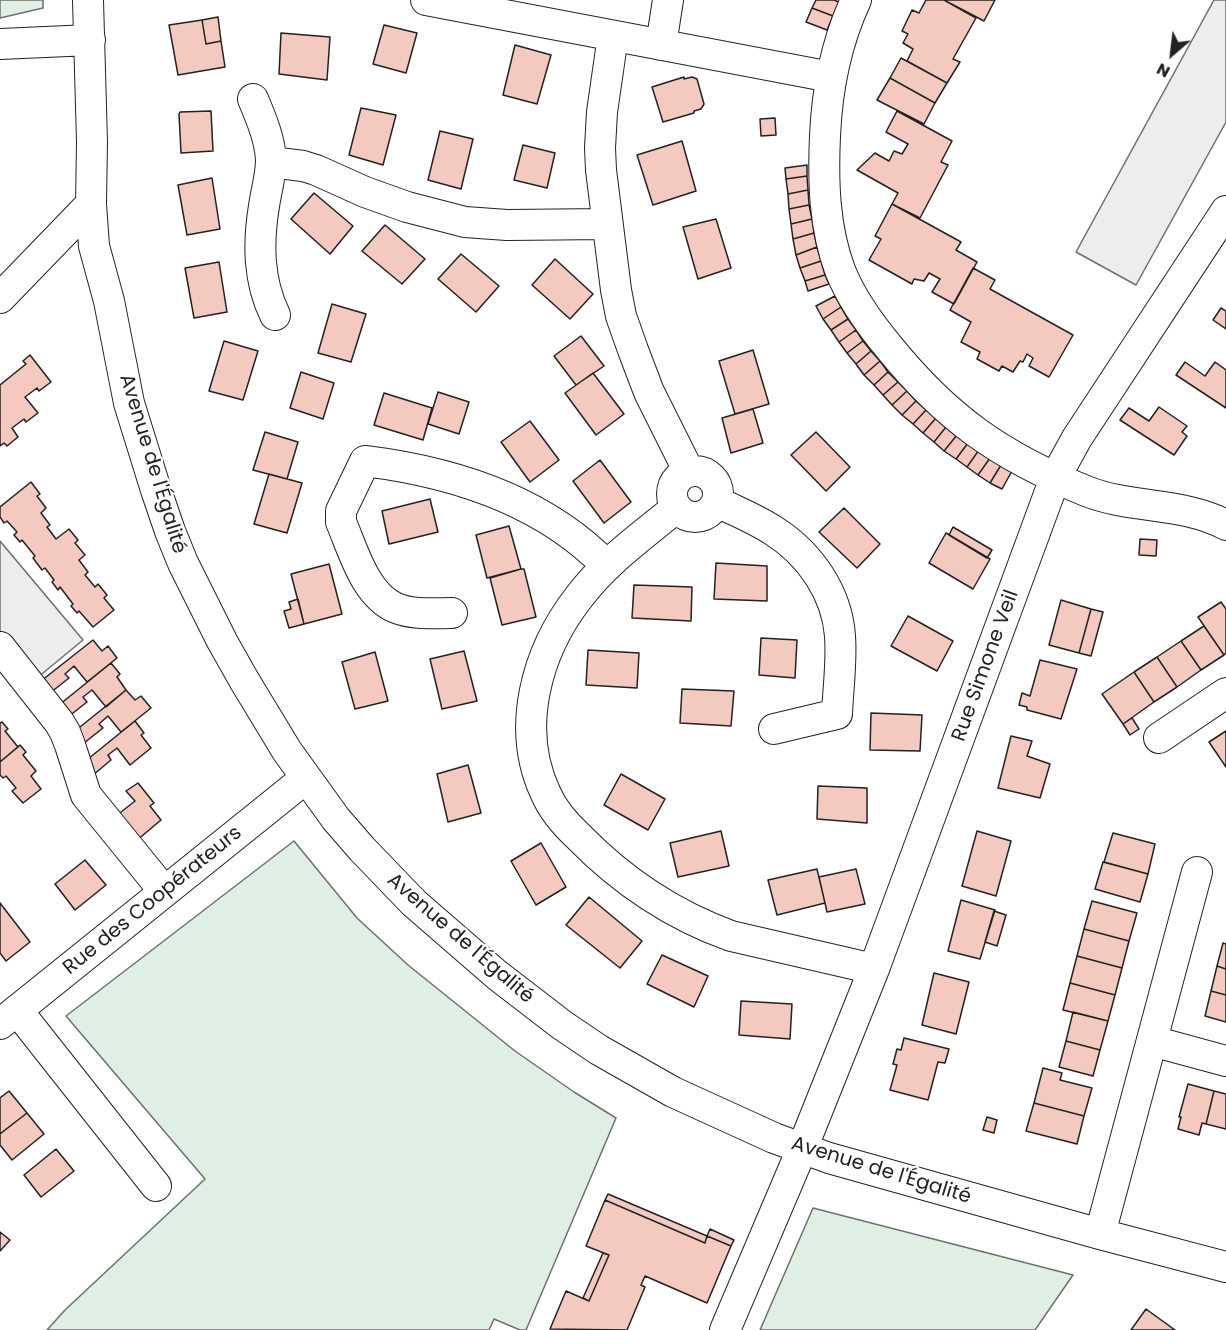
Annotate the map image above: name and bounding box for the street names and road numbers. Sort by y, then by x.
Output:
street label: Avenue de l'Égalité [113,371,191,557]
street label: Rue Simone Veil [948,587,1024,745]
street label: Rue des Coopérateurs [59,822,247,980]
street label: Avenue de l'Égalité [382,869,538,1009]
street label: Avenue de l'Égalité [788,1132,974,1210]

